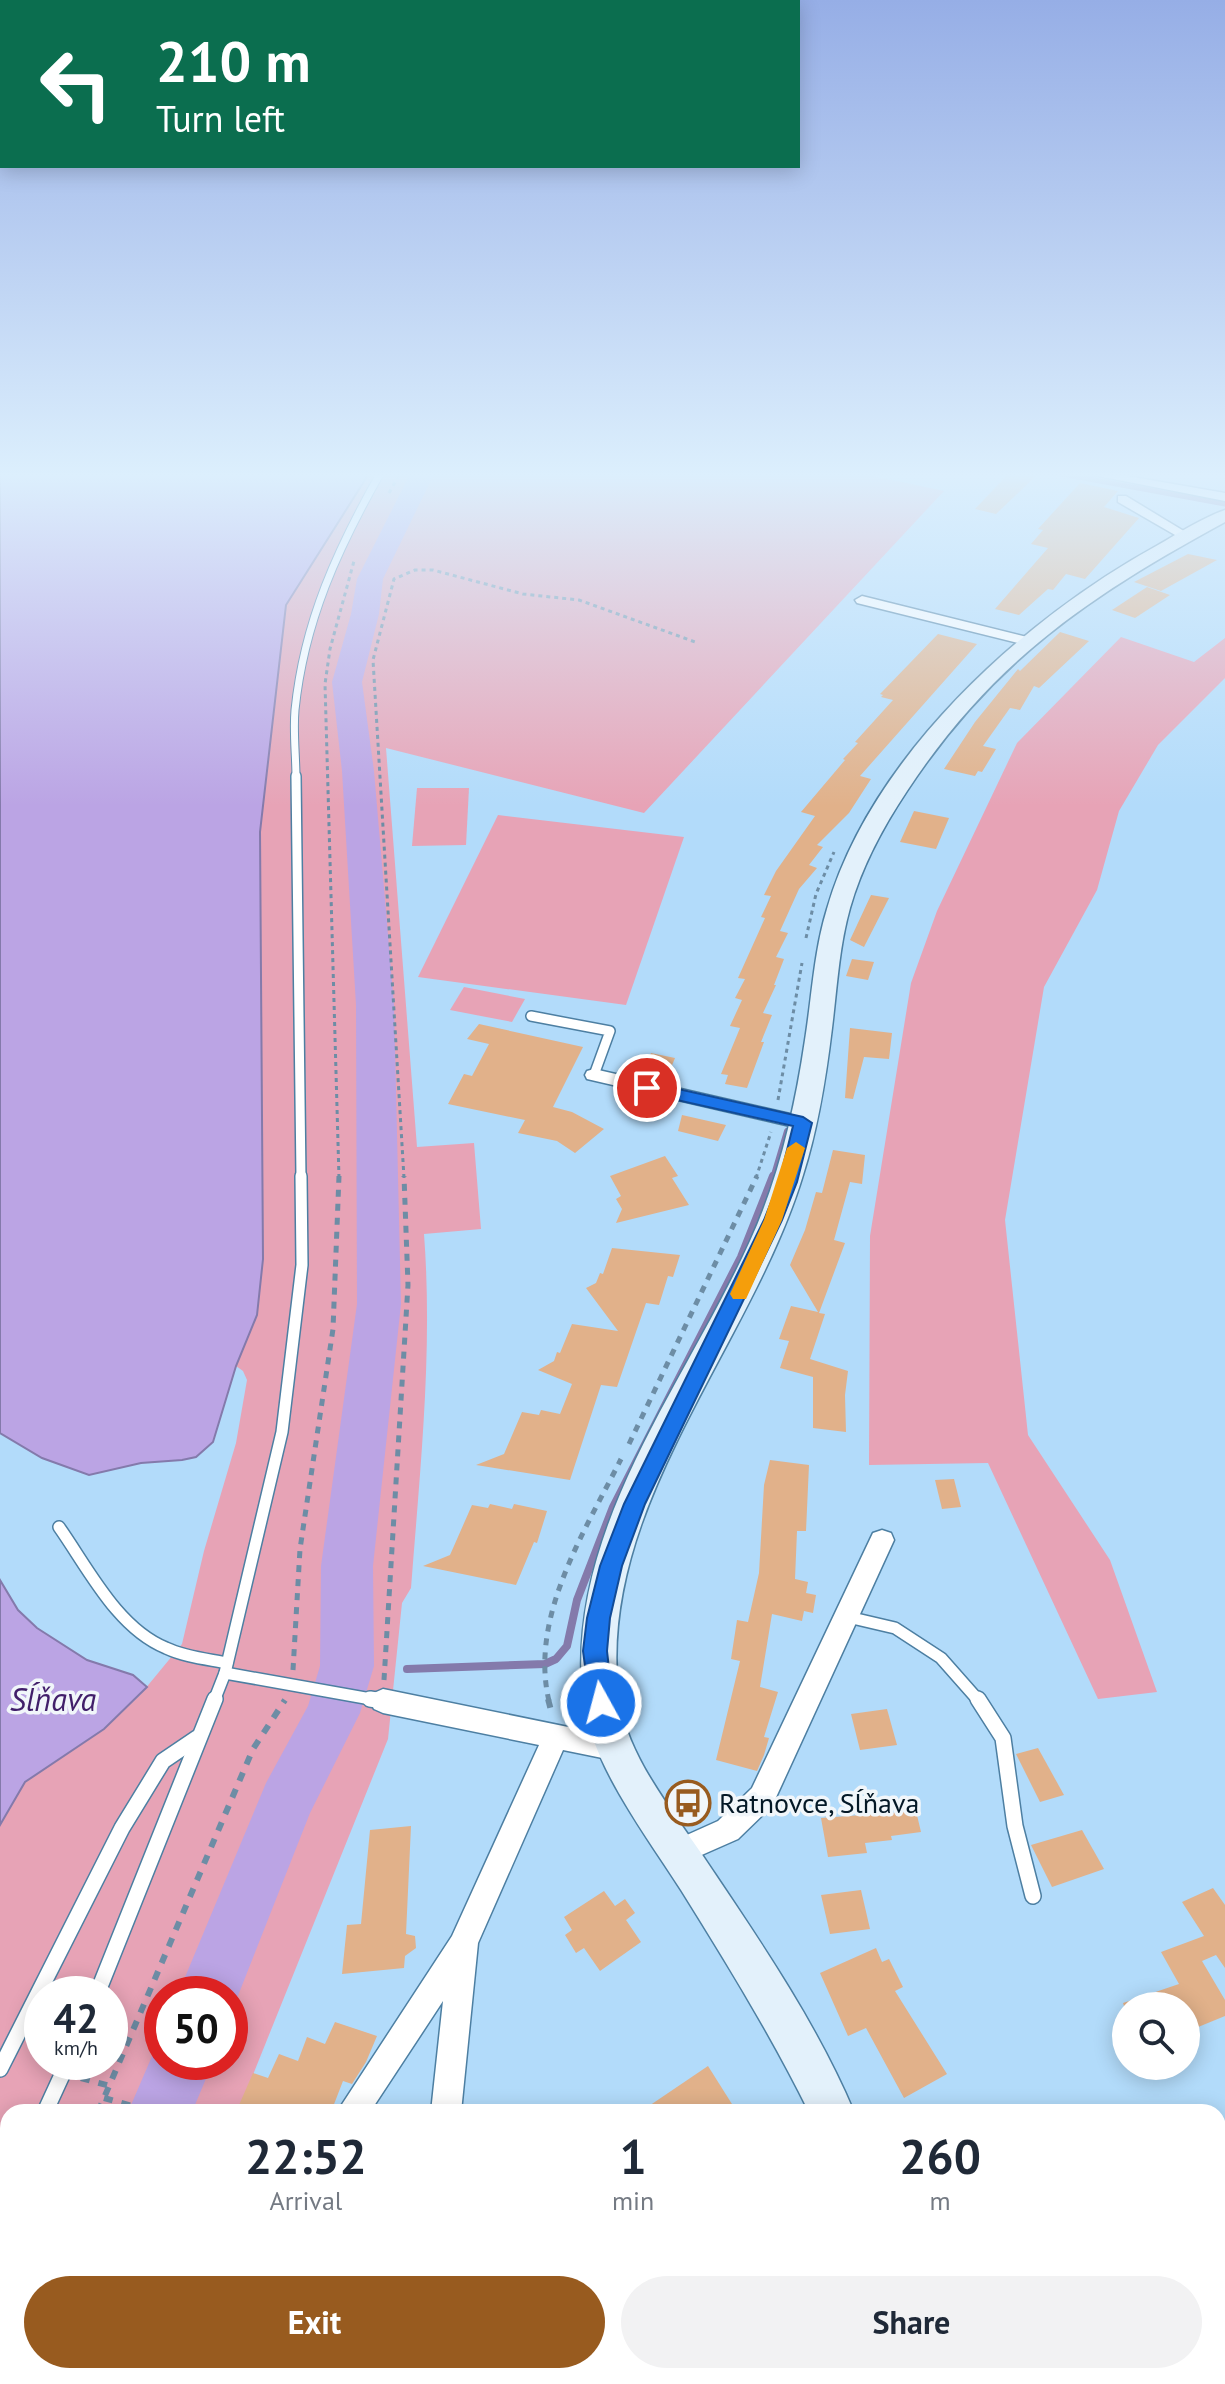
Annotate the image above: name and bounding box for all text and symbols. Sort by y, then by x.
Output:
text: 210 m [156,25,311,97]
icon: left [24,32,128,136]
text: Turn left [156,95,285,142]
pin [613,1054,681,1122]
icon: arrive [625,1066,669,1110]
position arrow [559,1661,643,1745]
water label: Sĺňava [10,1678,97,1720]
bus stop icon: Ratnovce, Sĺňava [664,1779,712,1827]
place label: Ratnovce, Sĺňava [719,1784,919,1821]
speed limit sign: 50 [144,1976,248,2080]
text: 42 [53,1992,99,2044]
map controls [1112,1992,1200,2080]
button: search [1112,1992,1200,2080]
text: km/h [54,2035,98,2061]
text: 22:52 [245,2125,367,2187]
text: 1 [619,2125,647,2187]
text: 260 [899,2125,981,2187]
text: Arrival [270,2184,342,2217]
text: min [612,2184,654,2217]
text: m [930,2184,951,2217]
button: Exit [24,2276,605,2368]
button: Share [621,2276,1202,2368]

